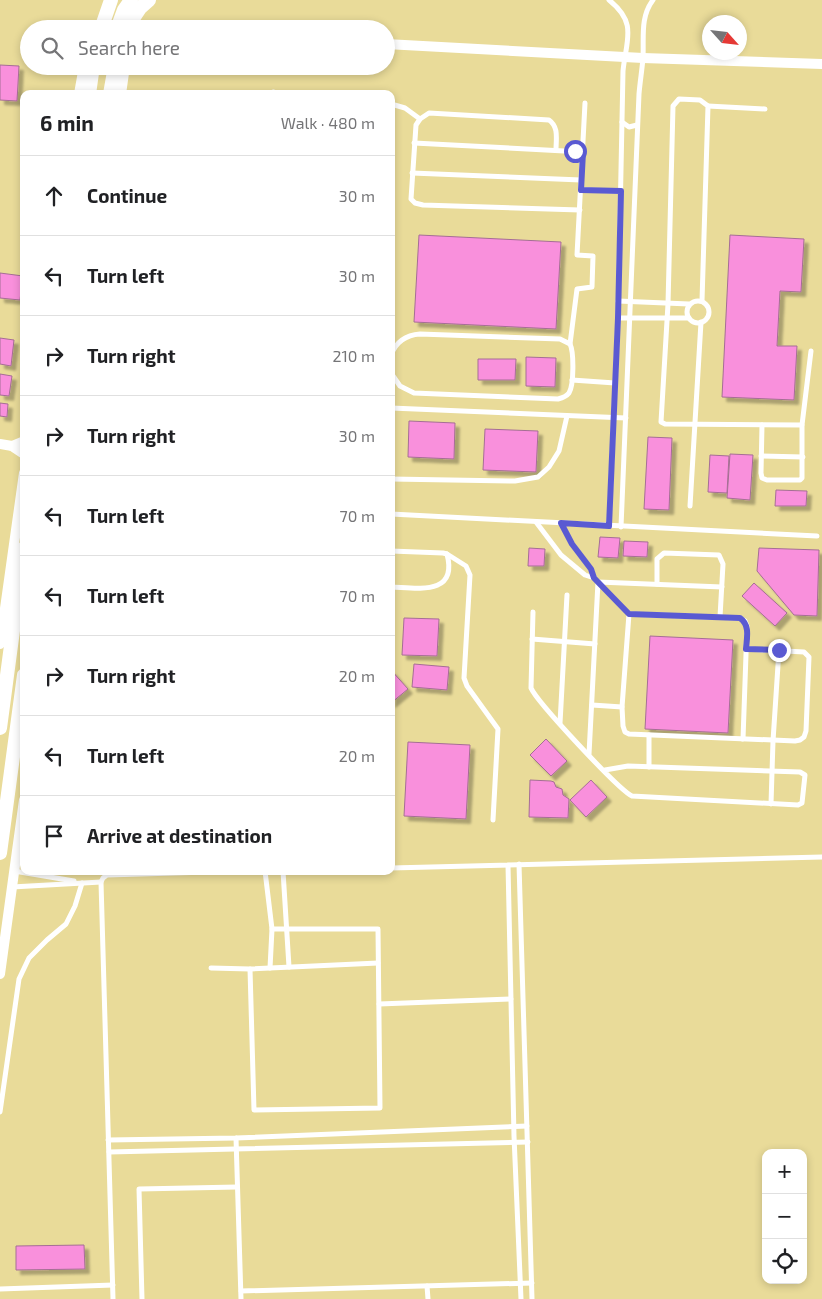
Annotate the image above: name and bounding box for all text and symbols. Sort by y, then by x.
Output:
north arrow [702,15,747,60]
search box [20,20,395,75]
icon: search [38,34,66,62]
text: Search here [78,36,180,59]
text: 6 min [40,110,94,135]
text: Walk · 480 m [281,113,375,132]
route start [564,140,587,163]
icon: ahead [40,182,68,210]
text: Continue [87,184,167,207]
text: 30 m [339,186,375,205]
icon: left [40,262,68,290]
text: Turn left [87,264,164,287]
text: 30 m [339,266,375,285]
icon: right [40,342,68,370]
text: Turn right [87,344,175,367]
text: 210 m [332,346,375,365]
icon: right [40,422,68,450]
text: Turn right [87,424,175,447]
text: 30 m [339,426,375,445]
icon: left [40,502,68,530]
text: Turn left [87,504,164,527]
text: 70 m [340,506,375,525]
icon: left [40,582,68,610]
text: Turn left [87,584,164,607]
text: 70 m [340,586,375,605]
route end [768,639,791,662]
icon: right [40,662,68,690]
text: Turn right [87,664,175,687]
text: 20 m [339,666,375,685]
icon: left [40,742,68,770]
text: Turn left [87,744,164,767]
text: 20 m [339,746,375,765]
icon: arrive [40,822,68,850]
text: Arrive at destination [87,824,272,847]
map controls [762,1149,807,1284]
button: + [762,1149,807,1194]
button: − [762,1194,807,1239]
button: locate [762,1239,807,1284]

